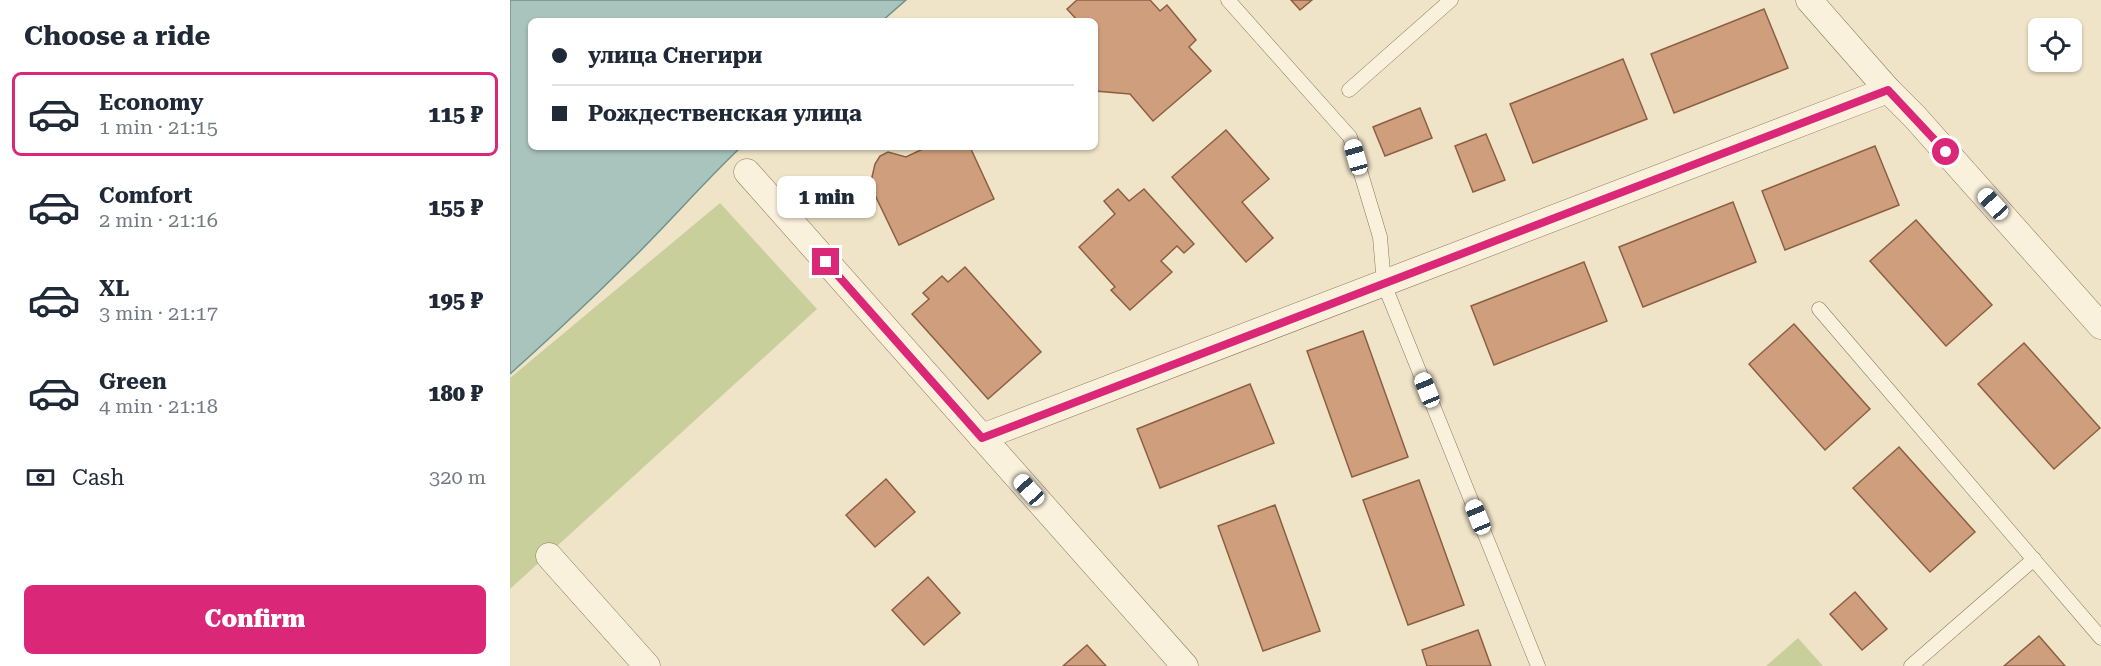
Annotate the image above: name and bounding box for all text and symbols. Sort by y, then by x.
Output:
map controls [2028,18,2082,72]
button: locate [2028,18,2082,72]
text: Choose a ride [24,20,210,52]
text: улица Снегири [588,43,762,68]
icon: car [27,87,81,141]
text: Economy [99,90,203,115]
text: Рождественская улица [588,101,862,126]
text: 115 ₽ [428,102,483,127]
text: 1 min · 21:15 [99,115,218,139]
car [1342,137,1370,177]
route start [1932,138,1959,165]
callout: 1 min [776,175,876,217]
icon: car [27,180,81,234]
text: Comfort [99,183,192,208]
text: 1 min [798,185,855,209]
car [1974,185,2012,223]
text: 155 ₽ [428,195,483,220]
text: 2 min · 21:16 [99,208,218,232]
route end [812,248,839,275]
icon: car [27,273,81,327]
text: XL [99,276,129,301]
text: 195 ₽ [428,288,483,313]
text: 3 min · 21:17 [99,301,218,325]
icon: car [27,366,81,420]
text: Green [99,369,167,394]
car [1412,370,1442,410]
text: 180 ₽ [428,381,483,406]
text: 4 min · 21:18 [99,394,218,418]
icon: cash [24,461,57,494]
text: Cash [72,465,124,490]
text: 320 m [429,465,486,489]
car [1010,471,1048,509]
car [1463,497,1493,537]
button: Confirm [24,585,486,654]

